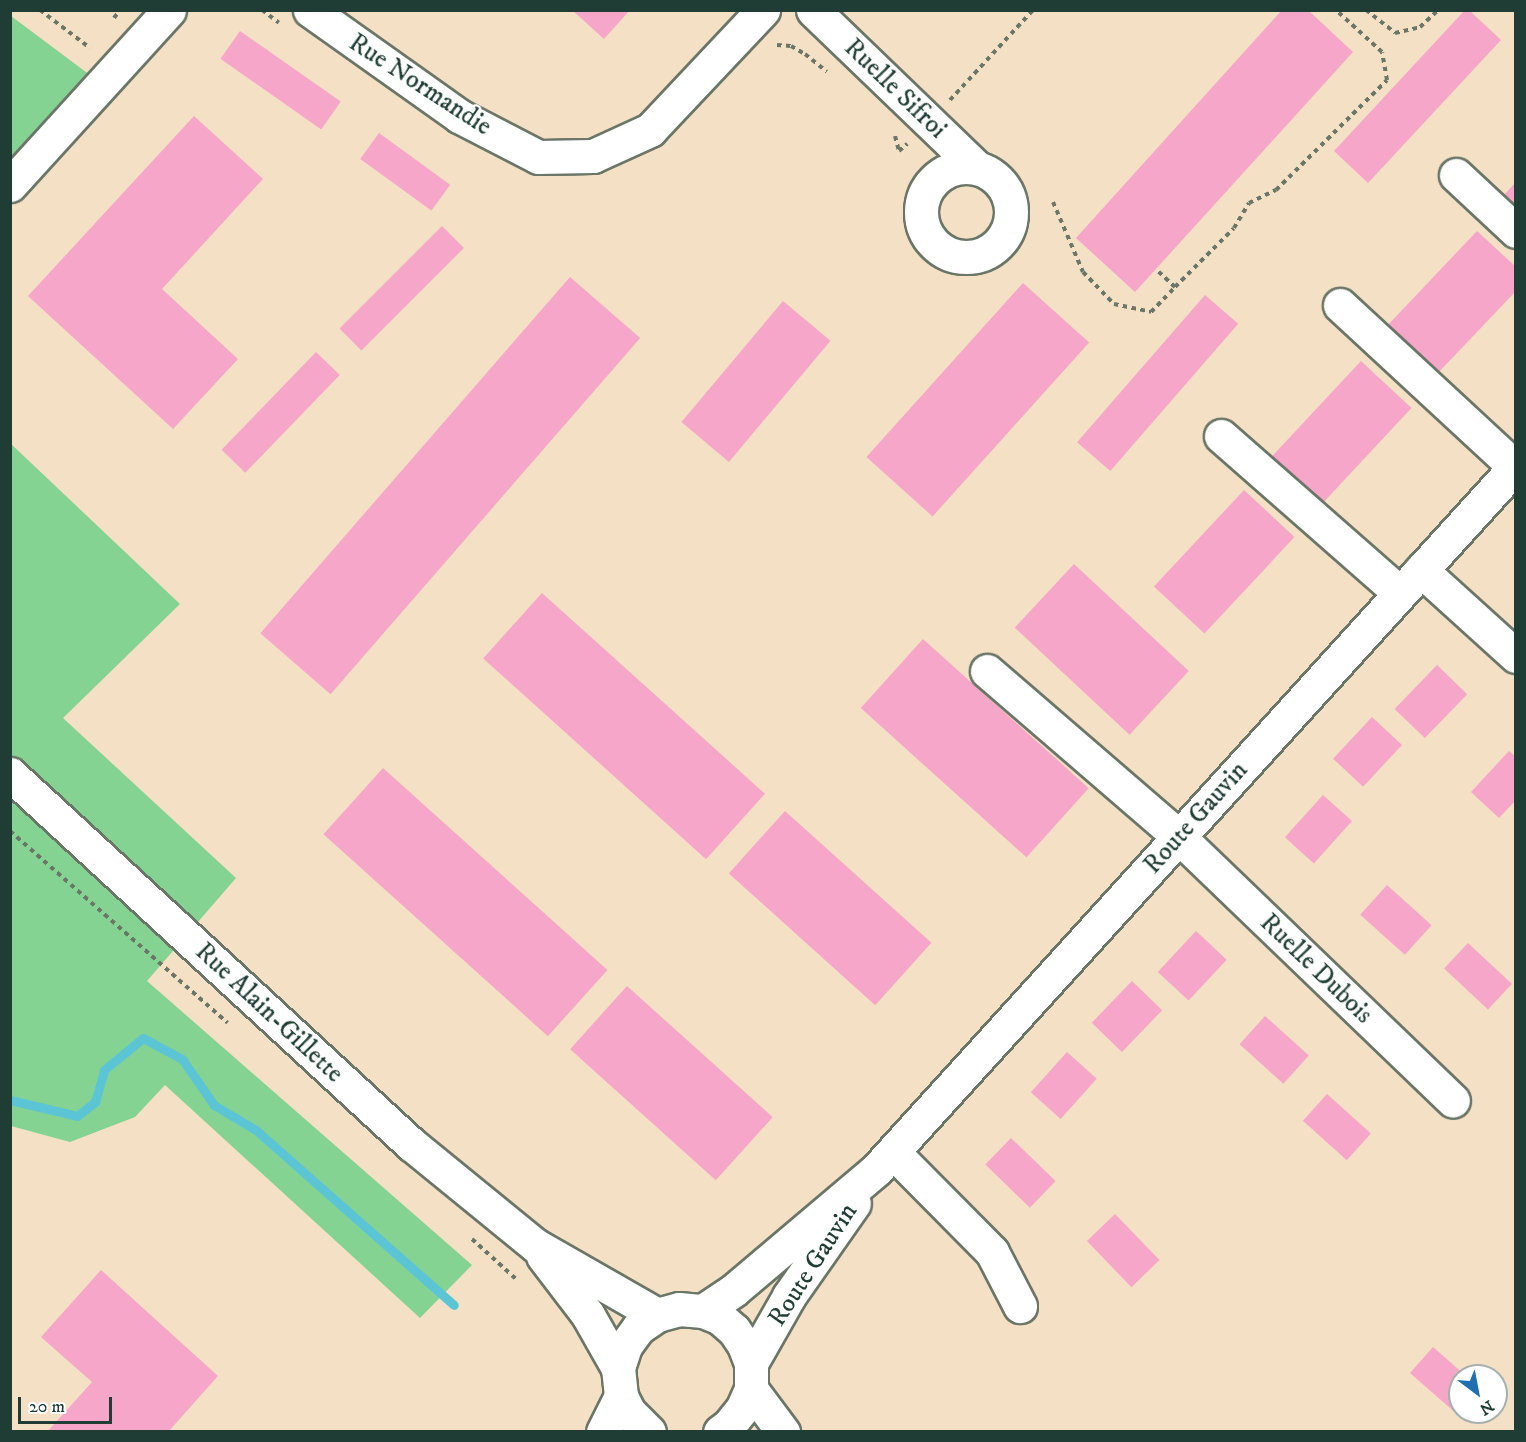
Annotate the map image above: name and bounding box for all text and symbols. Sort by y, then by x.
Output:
street label: Rue Normandie [343,27,497,143]
street label: Ruelle Sifroi [837,33,953,145]
street label: Route Gauvin [1137,755,1255,881]
street label: Ruelle Dubois [1253,908,1379,1030]
street label: Rue Alain-Gillette [189,936,349,1090]
street label: Route Gauvin [762,1198,864,1332]
north arrow [1448,1364,1508,1424]
scale bar [21,1385,116,1423]
text: 20 m [29,1396,65,1418]
text: N [1476,1396,1497,1420]

